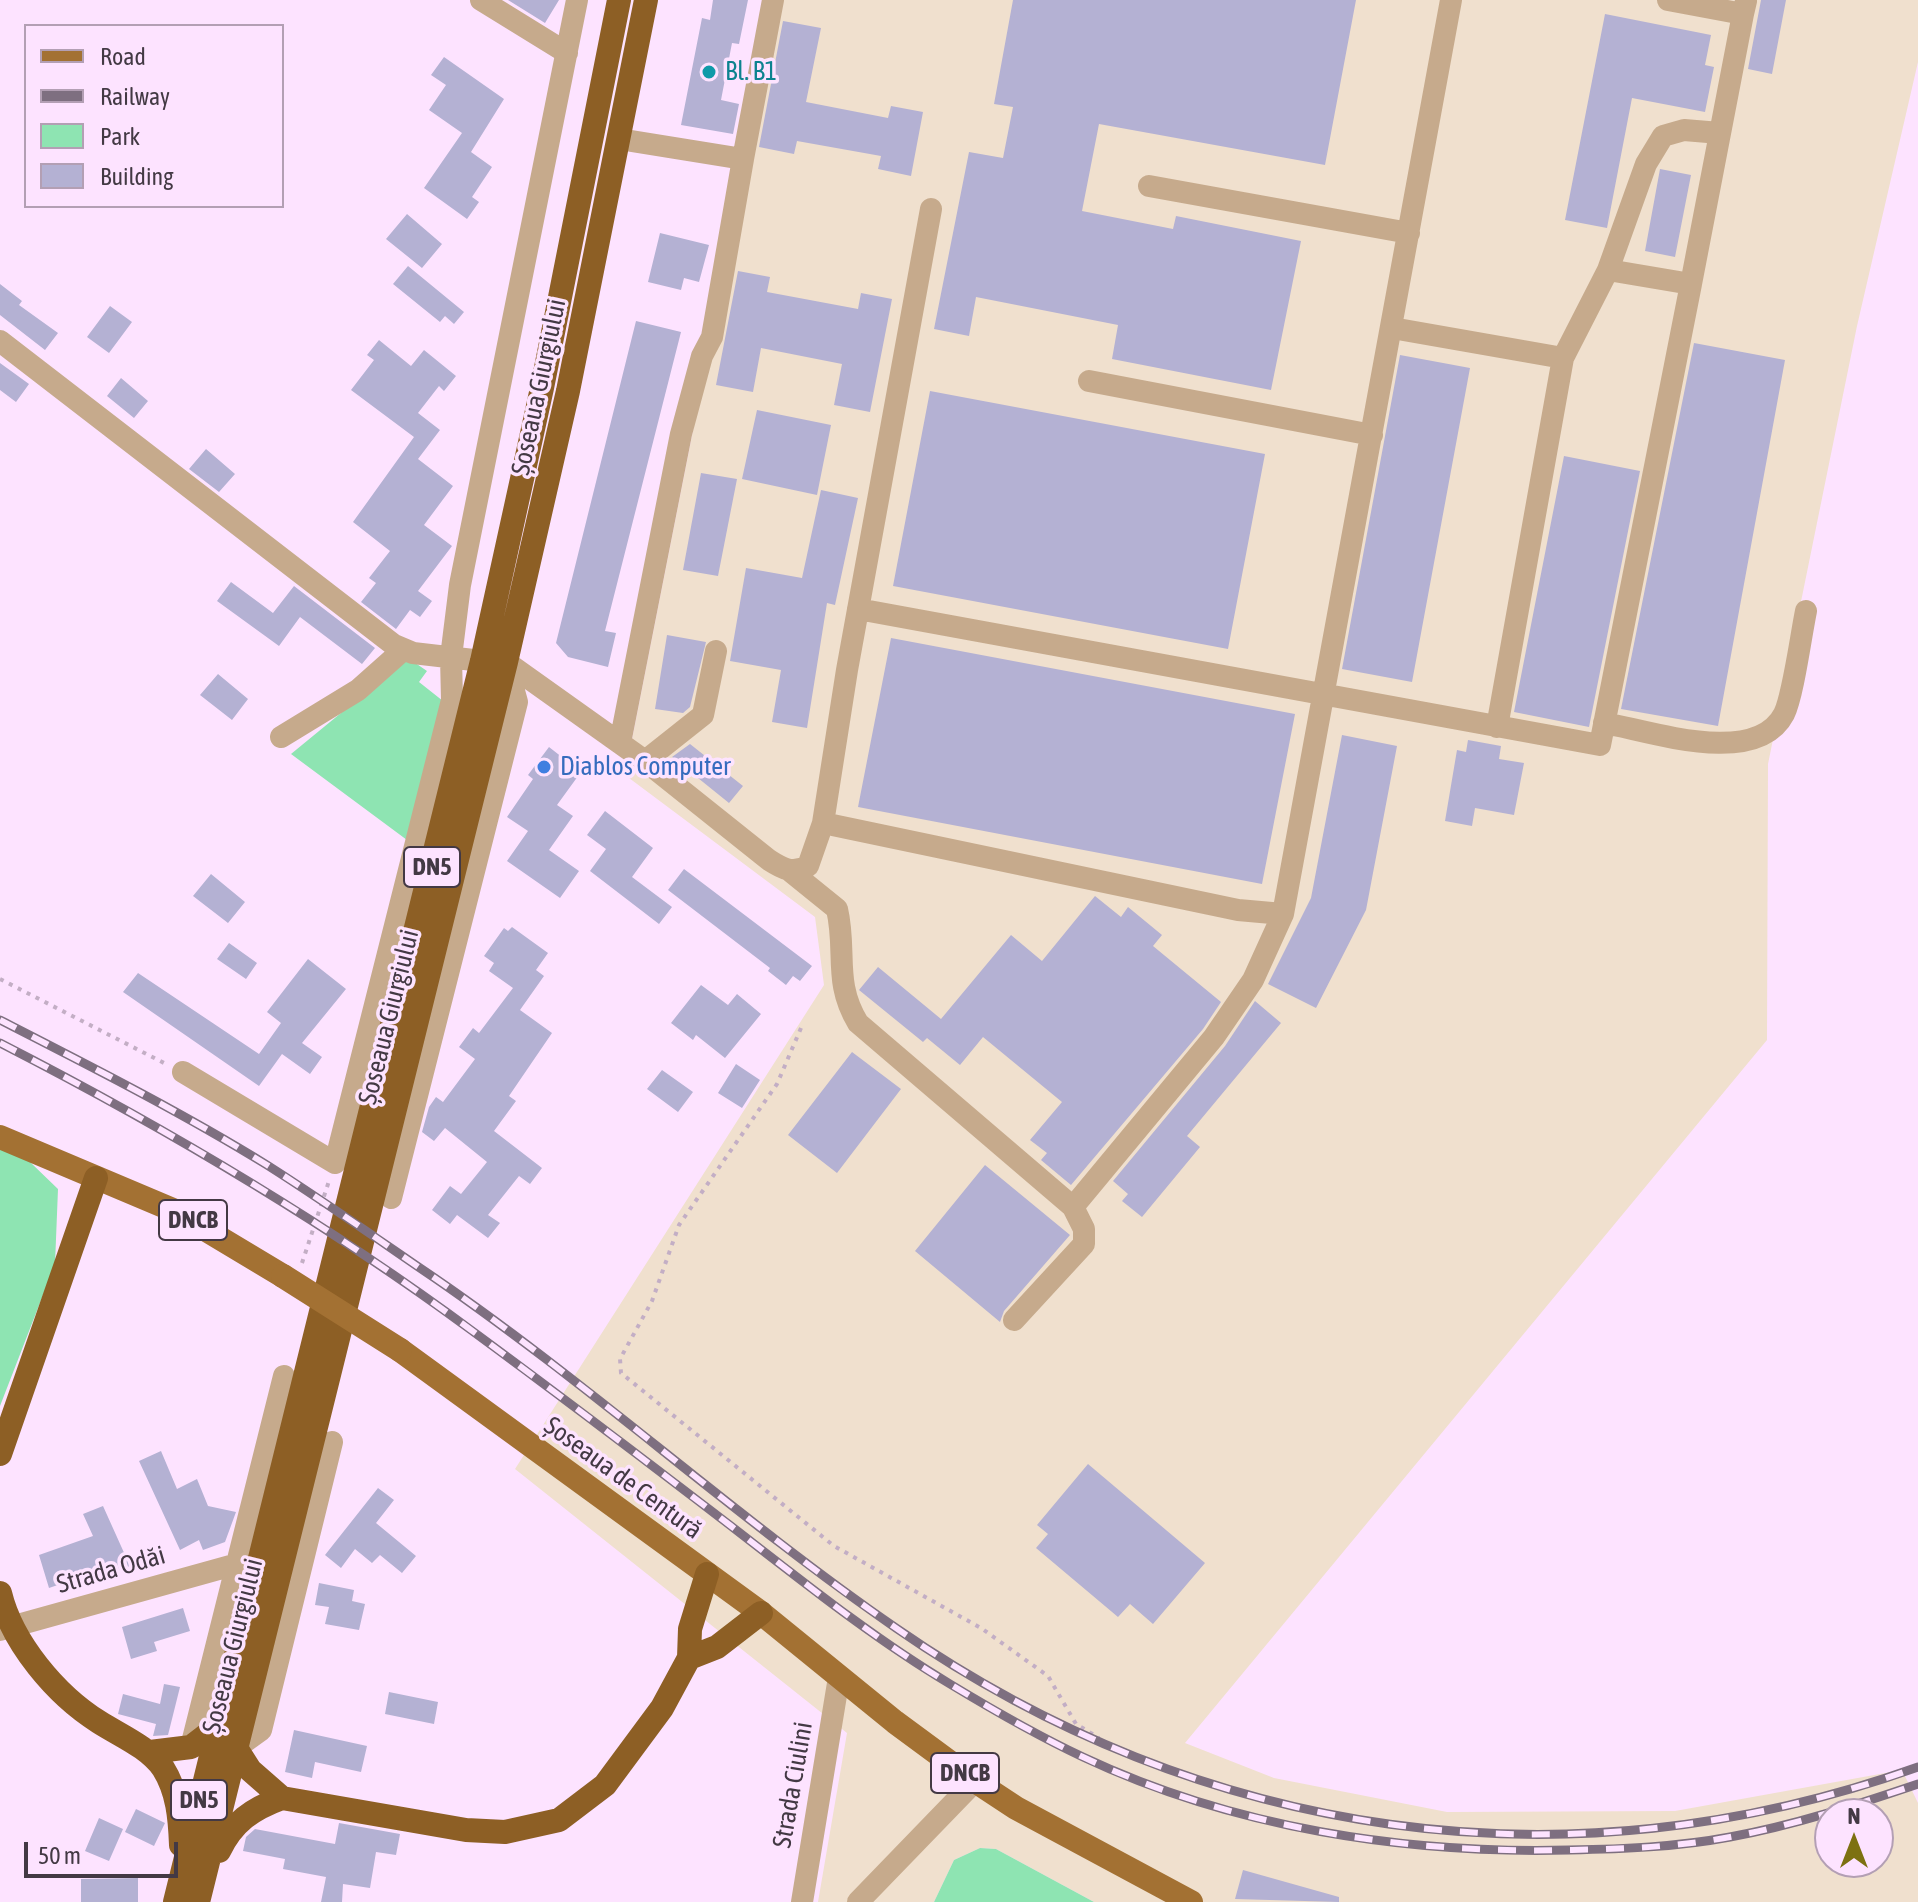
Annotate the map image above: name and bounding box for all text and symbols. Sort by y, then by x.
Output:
legend [24,24,284,208]
text: Road [100,43,146,70]
place label: Bl. B1 [725,56,777,88]
marker: Bl. B1 [700,63,718,81]
text: Railway [100,83,170,110]
text: Park [100,123,140,150]
text: Building [100,163,173,190]
street label: Șoseaua Giurgiului [505,296,573,478]
place label: Diablos Computer [560,751,731,783]
marker: Diablos Computer [535,758,553,776]
road number: DN5 [404,847,460,887]
street label: Șoseaua Giurgiului [352,926,426,1108]
road number: DNCB [159,1200,227,1240]
street label: Șoseaua de Centură [538,1410,708,1546]
street label: Strada Odăi [53,1540,169,1600]
street label: Șoseaua Giurgiului [196,1555,270,1737]
street label: Strada Ciulini [767,1720,819,1850]
road number: DNCB [931,1753,999,1793]
road number: DN5 [171,1780,227,1820]
north arrow [1814,1798,1894,1878]
text: N [1848,1803,1860,1829]
scale bar [28,1826,182,1876]
text: 50 m [38,1842,81,1869]

